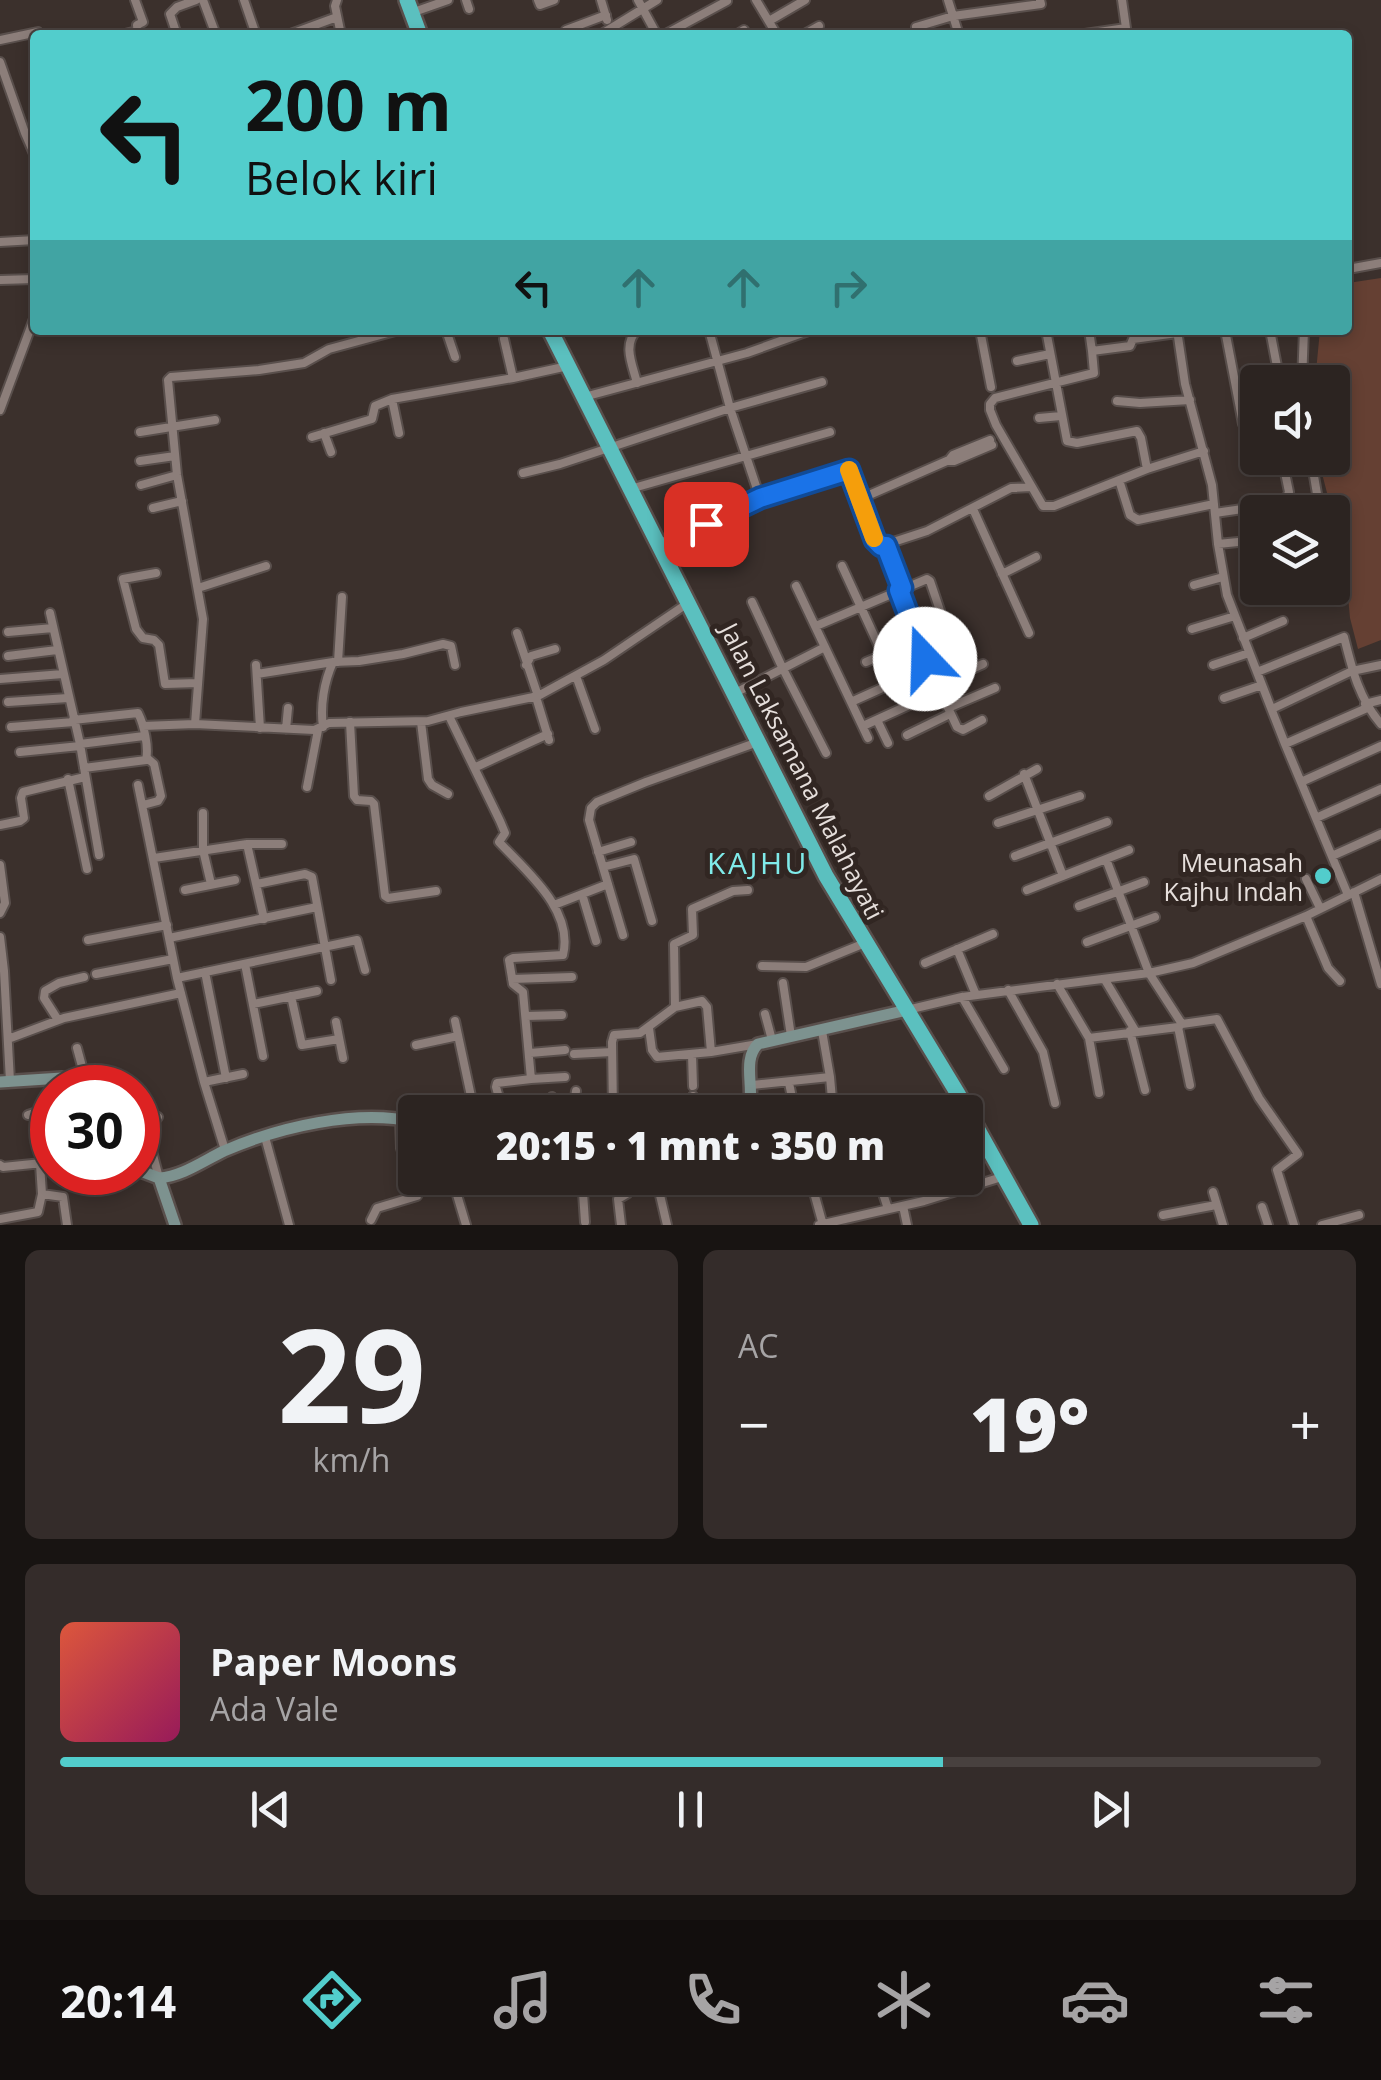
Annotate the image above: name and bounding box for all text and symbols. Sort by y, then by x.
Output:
text: 200 m [245,56,452,152]
icon: left [80,70,210,200]
text: Belok kiri [245,147,438,208]
icon: left [506,260,561,315]
icon: ahead [611,260,666,315]
icon: ahead [716,260,771,315]
icon: right [821,260,876,315]
map controls [1240,365,1350,605]
button: sound [1240,365,1350,475]
pin [664,482,749,567]
button: layers [1240,495,1350,605]
icon: arrive [679,497,734,552]
position arrow [873,607,977,711]
street label: Jalan Laksamana Malahayati [712,615,893,925]
district label: KAJHU [707,842,809,883]
place label: Meunasah Kajhu Indah [1163,845,1303,908]
marker: Meunasah Kajhu Indah [1312,865,1334,887]
speed limit sign: 30 [30,1065,160,1195]
text: 20:15 · 1 mnt · 350 m [496,1119,885,1171]
text: 29 [277,1284,426,1461]
text: AC [738,1324,778,1367]
text: 19° [970,1372,1089,1474]
text: − [738,1386,769,1461]
text: + [1290,1386,1321,1461]
text: km/h [313,1438,390,1481]
text: Paper Moons [210,1635,457,1687]
text: Ada Vale [210,1687,339,1730]
icon: previous [243,1782,298,1837]
icon: pause [663,1782,718,1837]
icon: next [1083,1782,1138,1837]
icon: directions [297,1965,367,2035]
icon: music [488,1965,558,2035]
icon: phone [678,1965,748,2035]
icon: climate [869,1965,939,2035]
icon: car [1060,1965,1130,2035]
icon: filters [1251,1965,1321,2035]
text: 20:14 [60,1970,176,2031]

